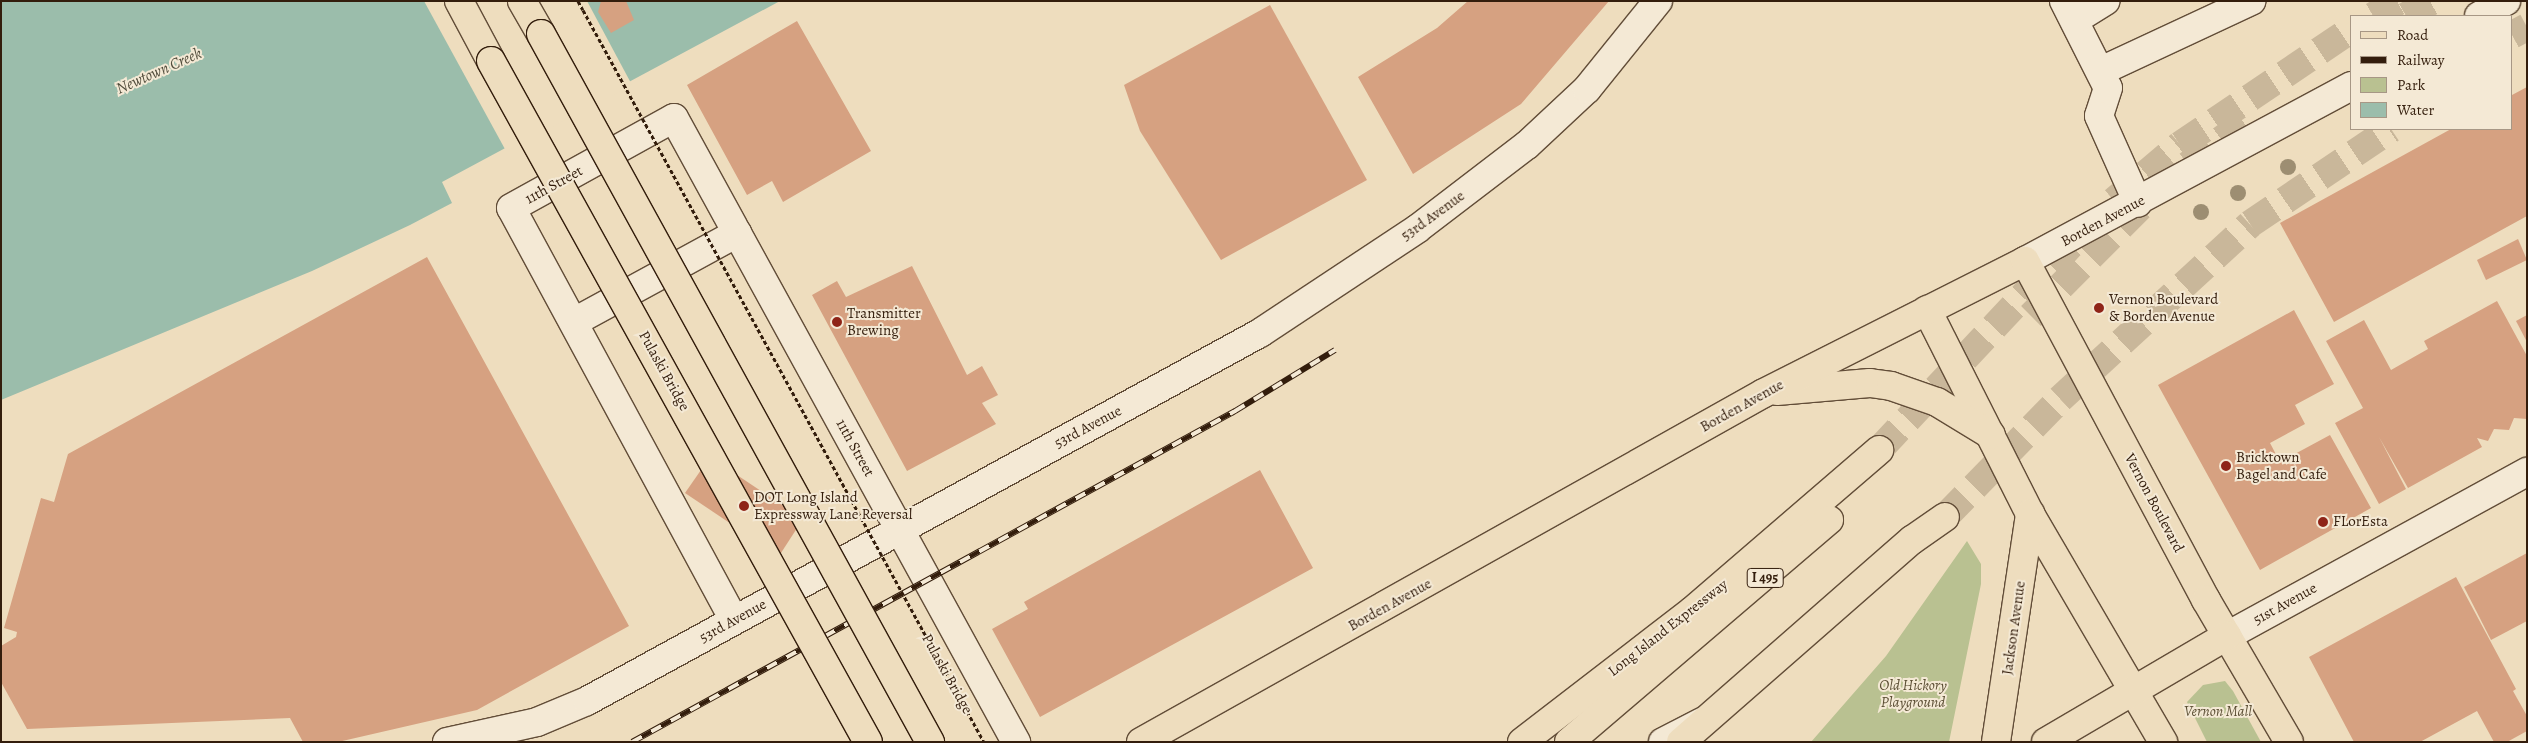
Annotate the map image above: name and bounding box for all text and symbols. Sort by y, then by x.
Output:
legend [2350,15,2513,130]
text: Road [2397,25,2428,45]
water label: Newtown Creek [113,44,205,98]
text: Railway [2397,50,2444,70]
text: Park [2397,75,2425,95]
text: Water [2397,100,2434,120]
street label: 11th Street [522,162,586,208]
street label: 53rd Avenue [1398,187,1468,245]
street label: Borden Avenue [2058,191,2148,251]
place label: Vernon Boulevard & Borden Avenue [2109,290,2218,325]
marker: Vernon Boulevard & Borden Avenue [2093,302,2105,314]
place label: Transmitter Brewing [847,304,921,339]
marker: Transmitter Brewing [831,316,843,328]
street label: Pulaski Bridge [635,328,693,414]
street label: Borden Avenue [1697,376,1787,436]
street label: 53rd Avenue [1051,402,1125,452]
street label: 11th Street [832,416,878,480]
place label: Bricktown Bagel and Cafe [2236,448,2327,483]
street label: Vernon Boulevard [2120,451,2188,555]
marker: Bricktown Bagel and Cafe [2220,460,2232,472]
place label: DOT Long Island Expressway Lane Reversal [754,488,913,523]
marker: DOT Long Island Expressway Lane Reversal [738,500,750,512]
place label: FLorEsta [2333,513,2388,531]
marker: FLorEsta [2317,516,2329,528]
road number: I 495 [1746,566,1784,590]
street label: Borden Avenue [1345,575,1435,635]
street label: Long Island Expressway [1605,576,1731,680]
street label: 51st Avenue [2250,579,2320,629]
street label: Jackson Avenue [1999,580,2029,676]
street label: 53rd Avenue [696,595,770,647]
street label: Pulaski Bridge [918,631,976,717]
park label: Old Hickory Playground [1879,676,1947,711]
park label: Vernon Mall [2184,703,2252,721]

